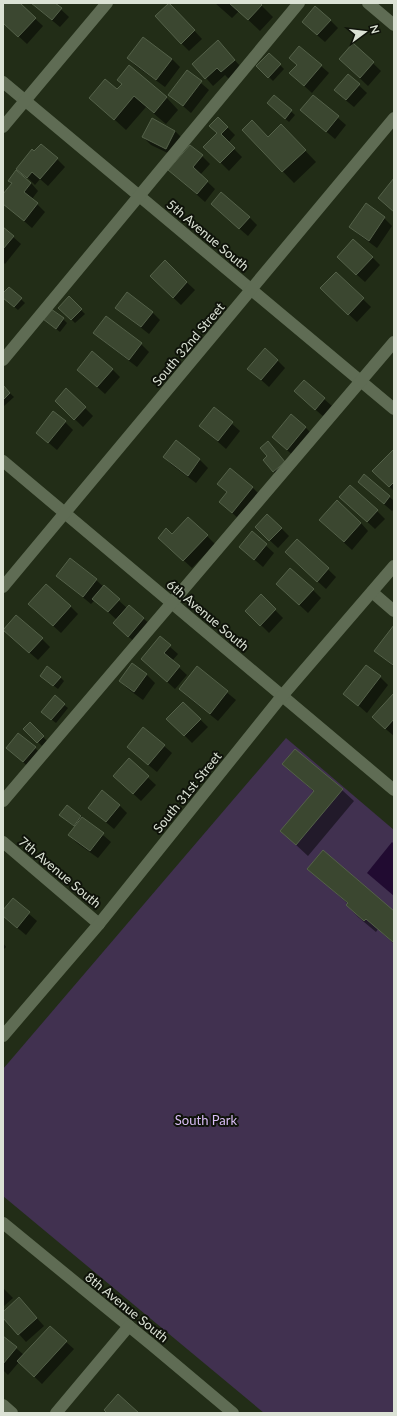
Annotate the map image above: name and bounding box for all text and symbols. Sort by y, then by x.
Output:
north arrow [345,12,385,52]
text: N [368,24,383,35]
street label: 5th Avenue South [164,196,252,274]
street label: South 32nd Street [148,299,228,389]
street label: 6th Avenue South [164,576,252,654]
street label: South 31st Street [149,748,225,836]
street label: 7th Avenue South [16,833,104,911]
park label: South Park [175,1112,238,1128]
street label: 8th Avenue South [82,1269,172,1345]

